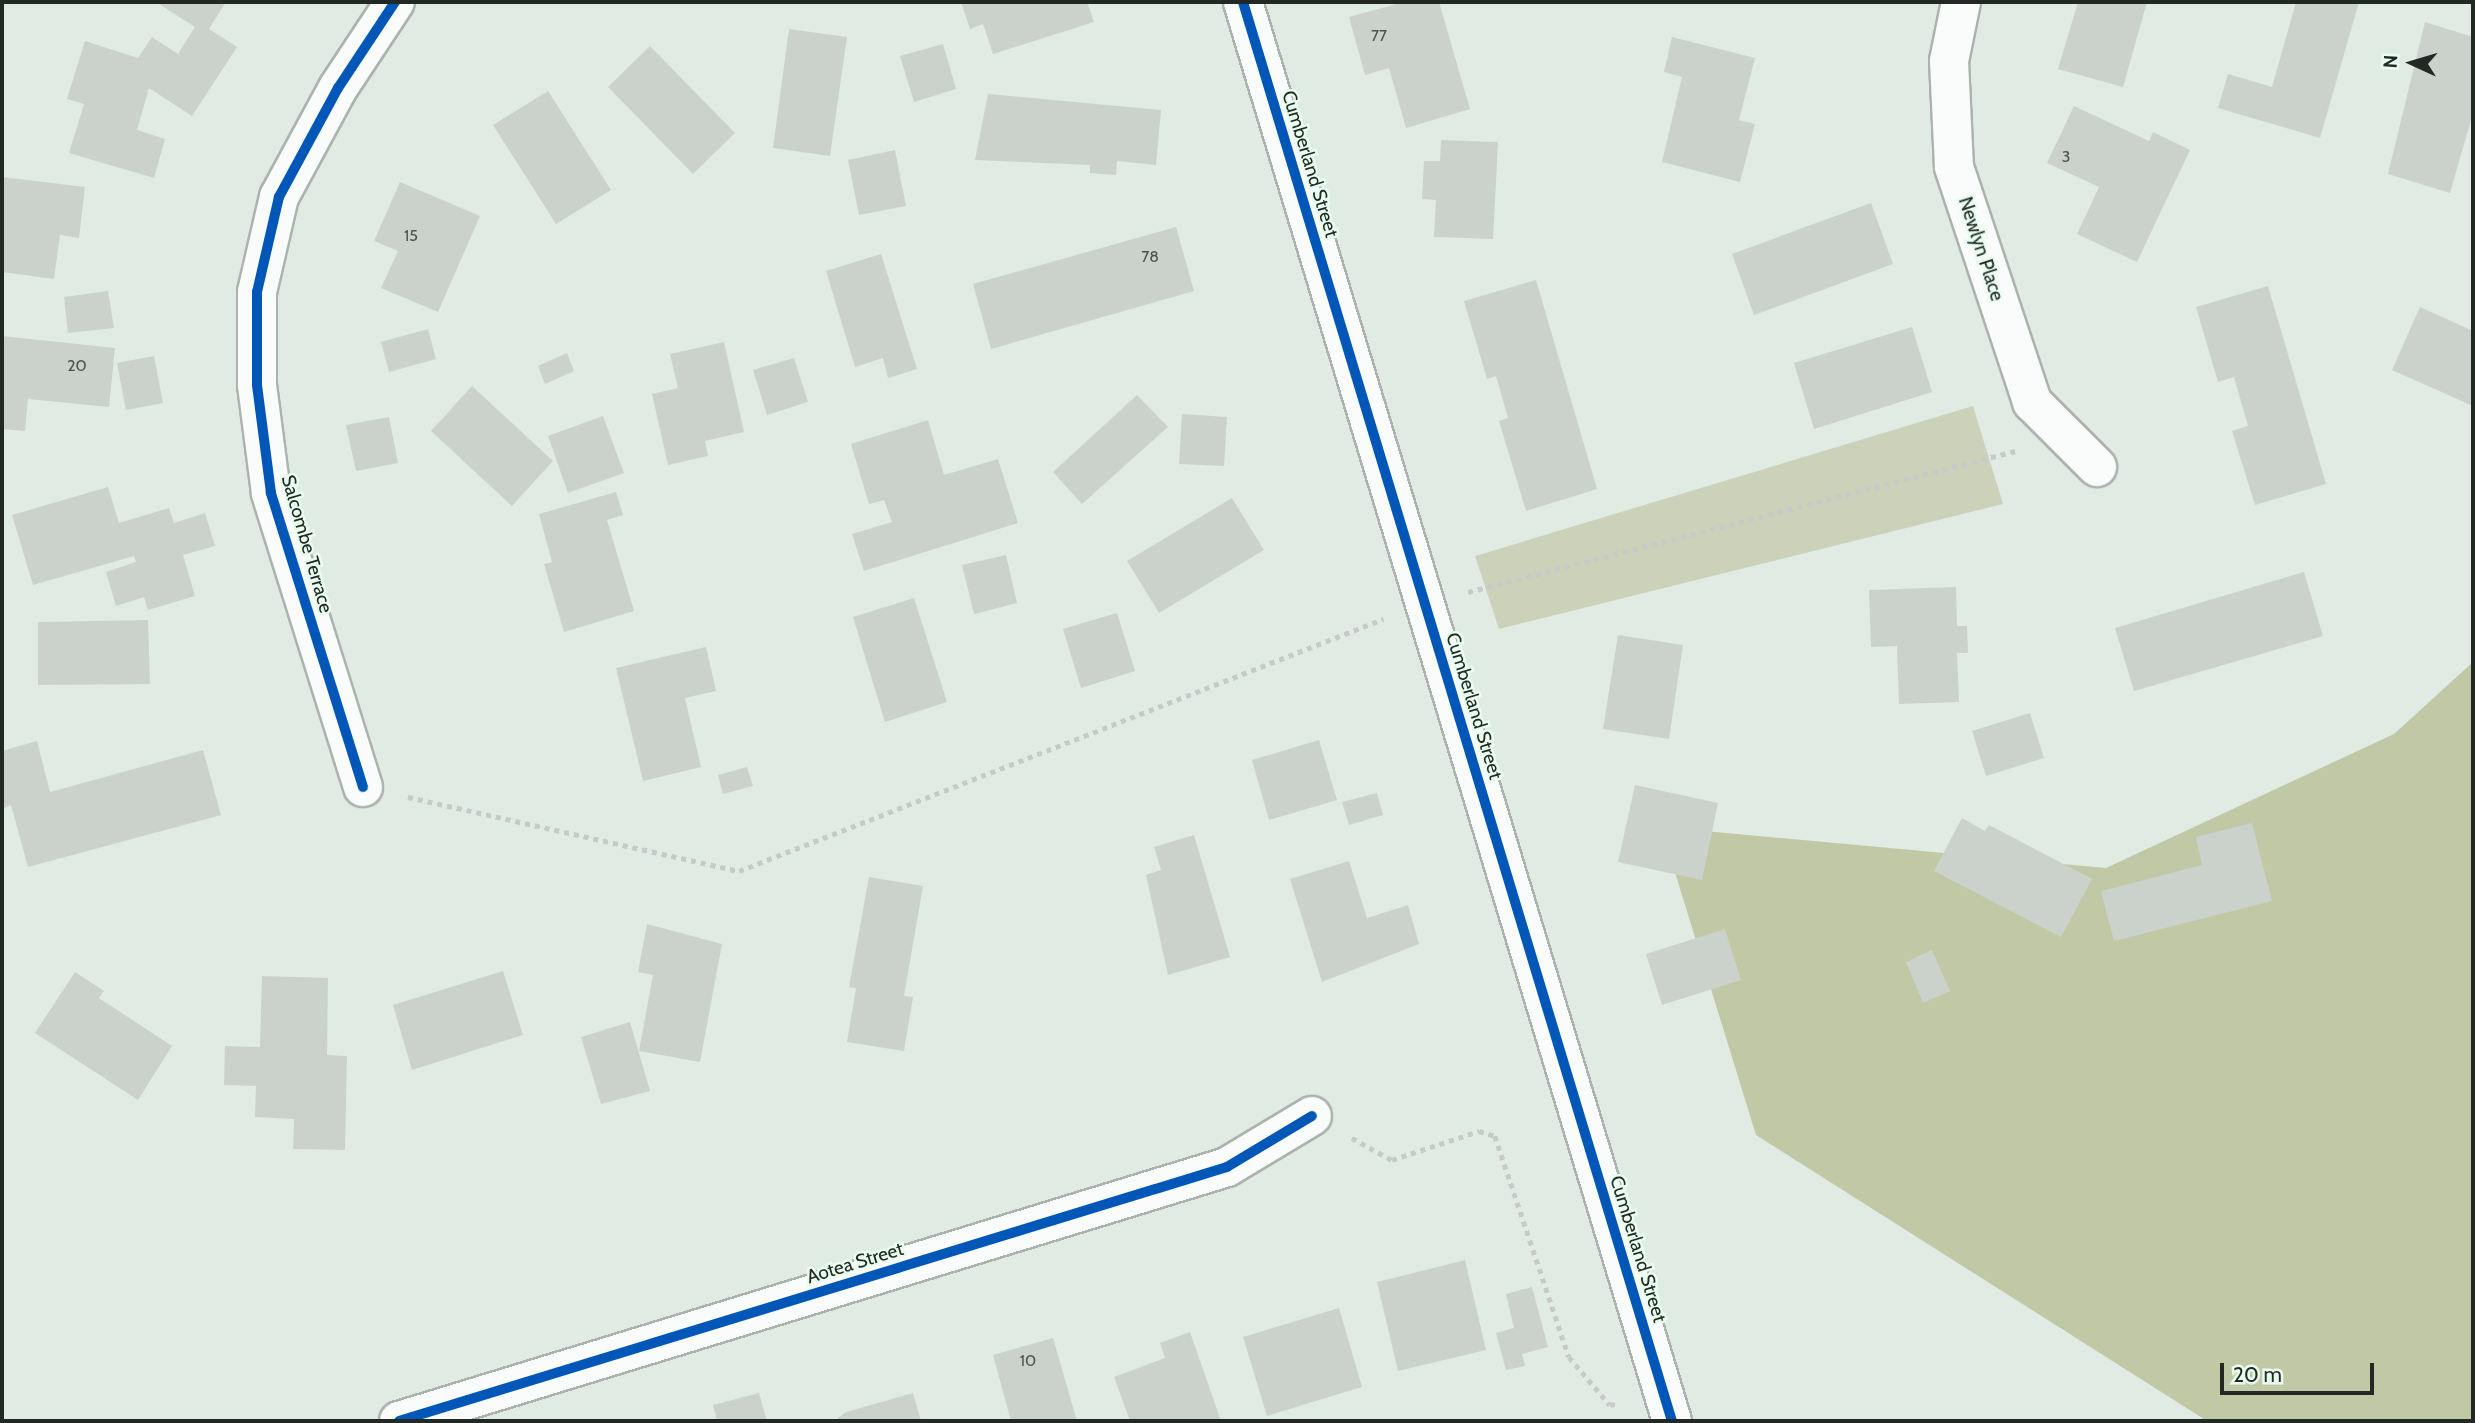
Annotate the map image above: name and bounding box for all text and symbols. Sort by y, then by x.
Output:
house number: 77 [1371,26,1387,46]
north arrow [2377,28,2447,98]
text: N [2379,54,2402,69]
street label: Cumberland Street [1277,88,1343,240]
house number: 3 [2062,147,2070,167]
street label: Newlyn Place [1953,194,2009,304]
house number: 15 [404,226,418,246]
house number: 78 [1141,247,1159,267]
house number: 20 [67,356,87,376]
street label: Salcombe Terrace [276,472,338,616]
street label: Cumberland Street [1441,630,1507,782]
street label: Cumberland Street [1605,1173,1671,1325]
street label: Aotea Street [804,1237,906,1289]
scale bar [2223,1350,2377,1394]
house number: 10 [1020,1351,1036,1371]
text: 20 m [2233,1362,2282,1387]

